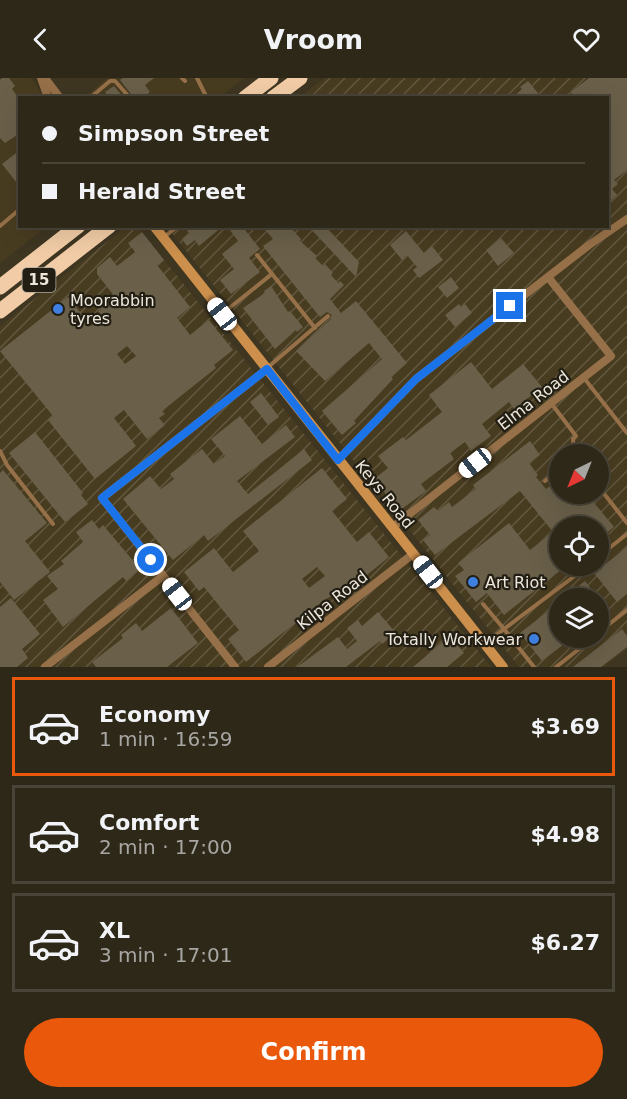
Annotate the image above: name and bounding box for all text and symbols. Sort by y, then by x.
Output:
icon: back [24,23,57,56]
icon: heart [570,23,603,56]
text: Vroom [264,24,363,55]
text: Simpson Street [78,121,269,146]
text: Herald Street [78,179,246,204]
road number: 15 [22,268,56,292]
place label: Moorabbin tyres [70,291,155,328]
route end [496,292,523,319]
car [204,294,240,334]
marker: Moorabbin tyres [51,302,65,316]
street label: Elma Road [494,367,573,434]
north arrow [549,444,609,504]
map controls [549,444,609,648]
car [455,445,495,481]
street label: Keys Road [351,456,418,532]
button: locate [549,516,609,576]
route start [137,546,164,573]
car [410,552,446,592]
street label: Kilpa Road [293,567,371,634]
place label: Art Riot [485,573,546,592]
car [159,574,195,614]
marker: Art Riot [466,575,480,589]
button: layers [549,588,609,648]
place label: Totally Workwear [385,630,522,649]
marker: Totally Workwear [527,632,541,646]
icon: car [27,700,81,754]
text: Economy [99,702,210,727]
text: $3.69 [530,714,600,739]
text: 1 min · 16:59 [99,727,233,751]
icon: car [27,808,81,862]
text: Comfort [99,810,199,835]
text: $4.98 [530,822,600,847]
text: 2 min · 17:00 [99,835,233,859]
icon: car [27,916,81,970]
text: XL [99,918,130,943]
text: $6.27 [530,930,600,955]
text: 3 min · 17:01 [99,943,233,967]
button: Confirm [24,1018,603,1087]

